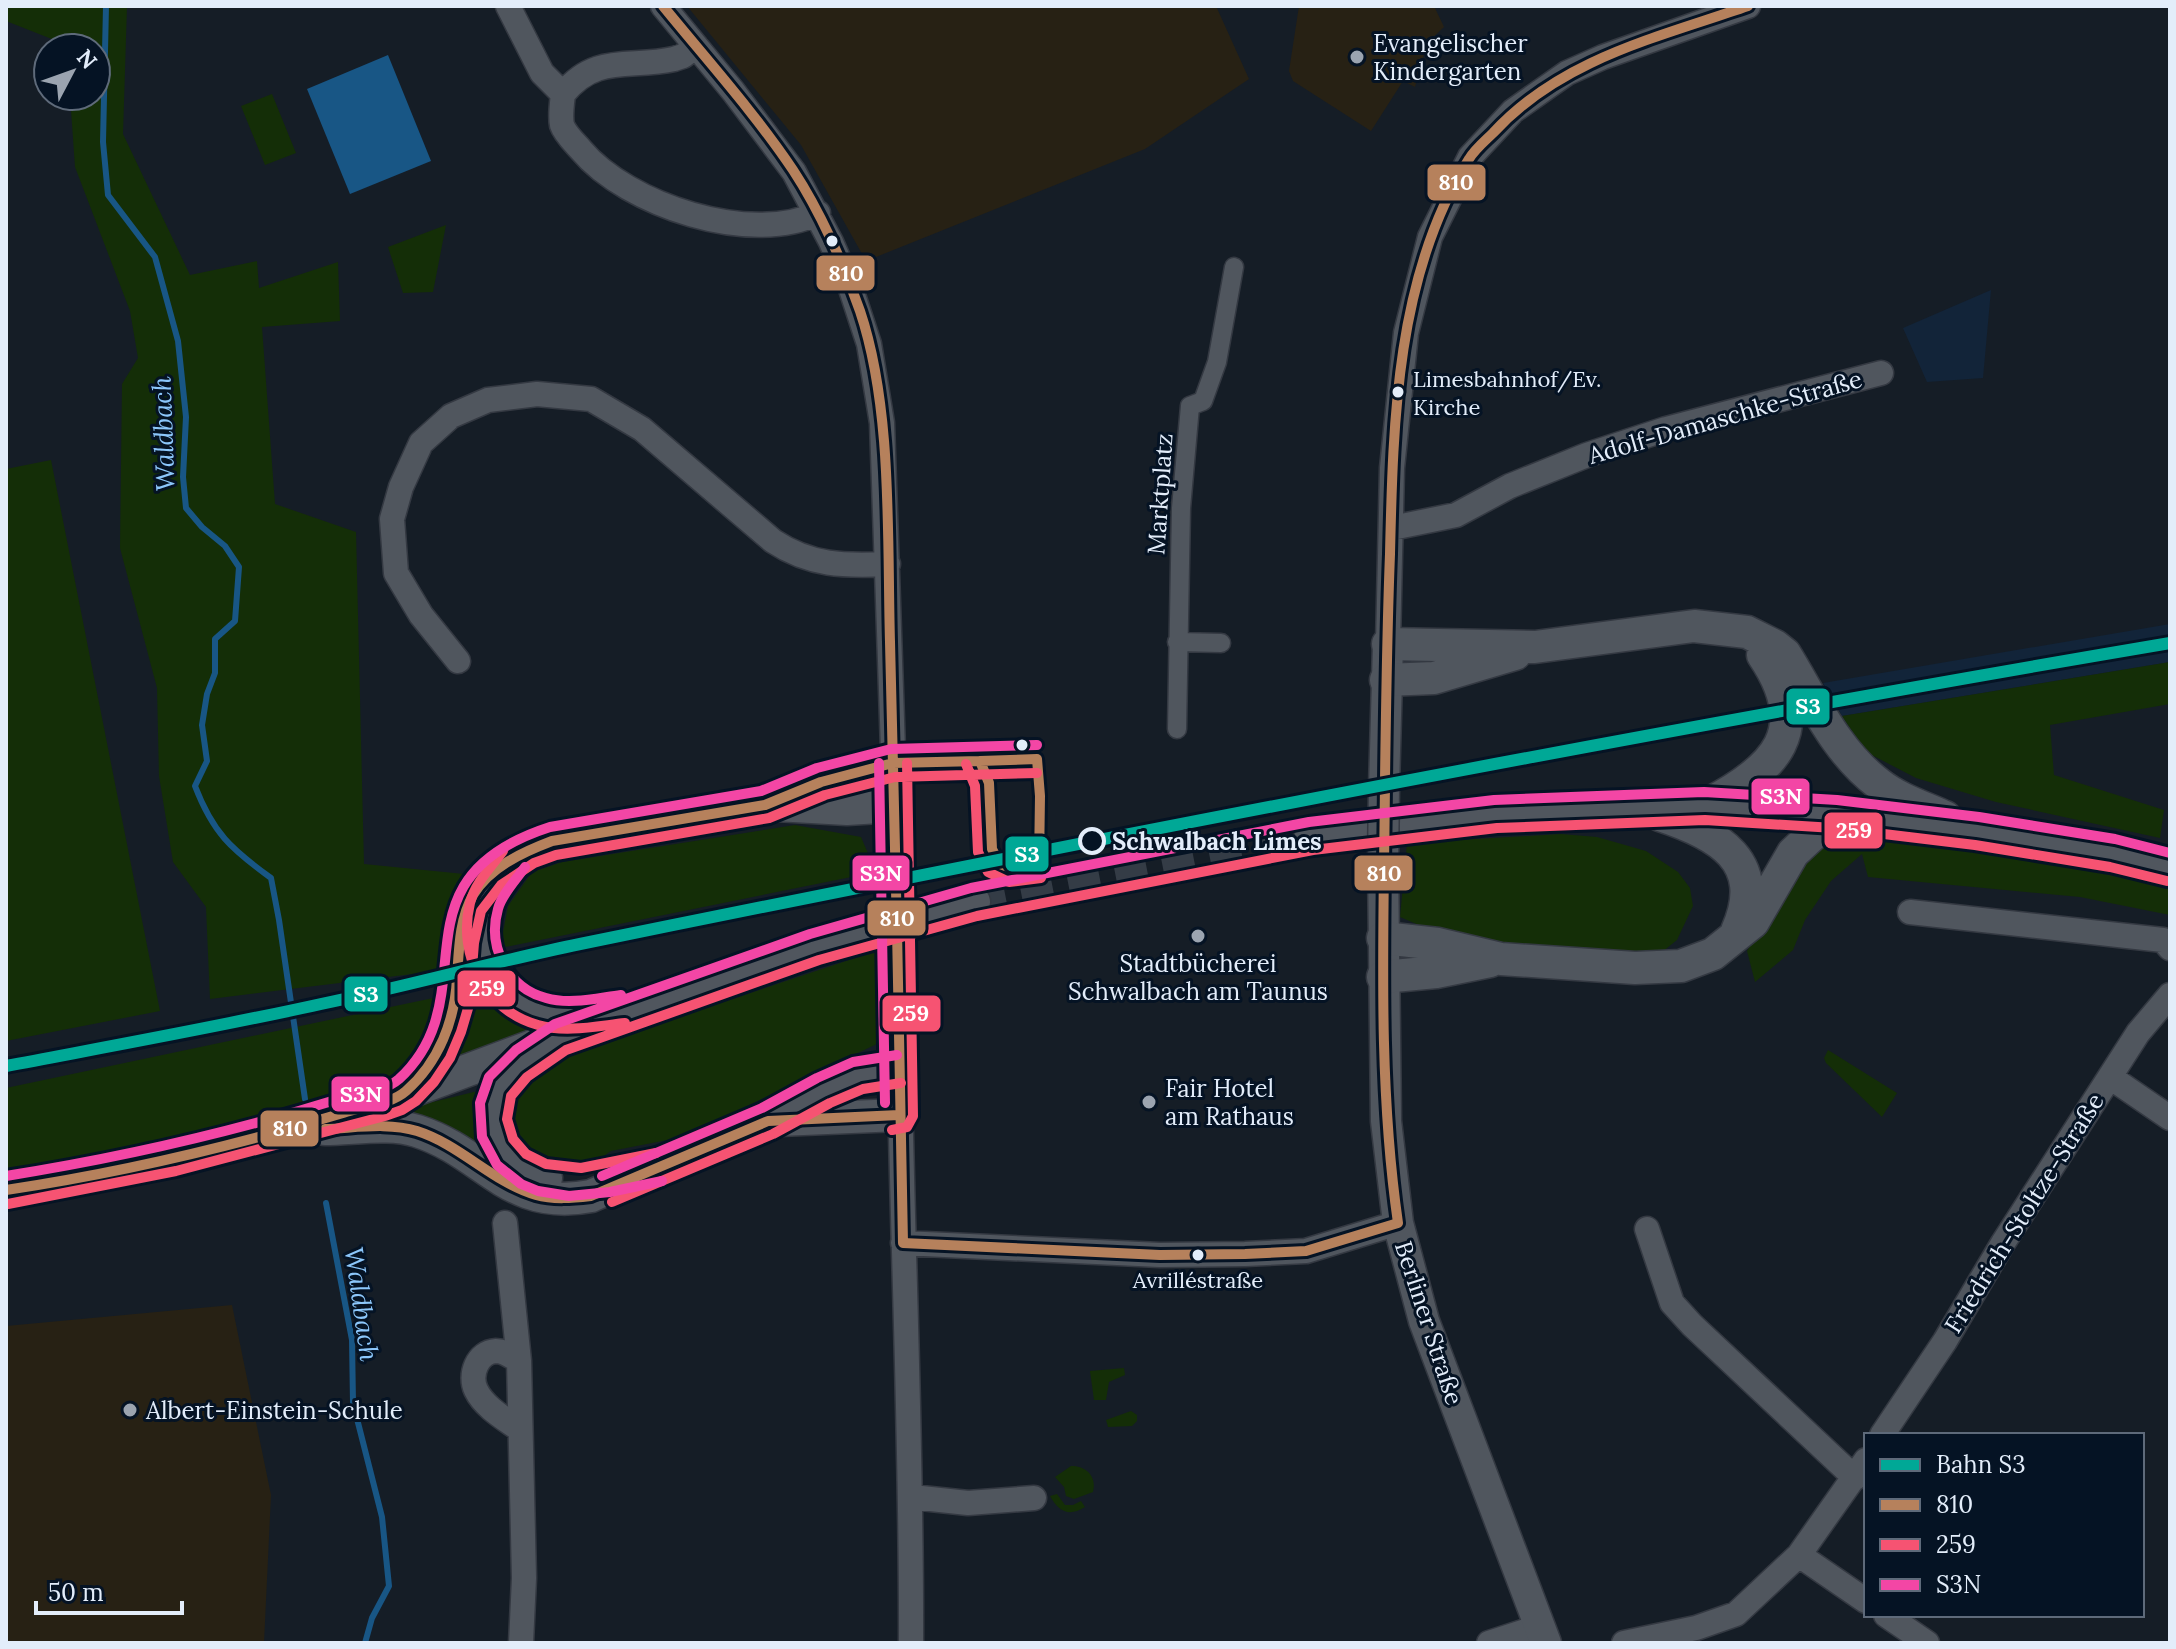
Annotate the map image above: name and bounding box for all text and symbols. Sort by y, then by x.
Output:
place label: Evangelischer Kindergarten [1373,28,1528,87]
north arrow [32,32,112,112]
text: N [71,43,103,74]
marker: Evangelischer Kindergarten [1348,48,1366,66]
line badge: 810 [1426,163,1487,202]
text: 810 [1438,168,1474,196]
unlabelled marker [824,233,840,249]
line badge: 810 [815,254,876,292]
text: 810 [828,259,864,287]
street label: Adolf-Damaschke-Straße [1584,363,1865,471]
place label: Limesbahnhof/Ev. Kirche [1413,365,1601,421]
water label: Waldbach [144,376,181,492]
marker: Limesbahnhof/Ev. Kirche [1390,384,1406,400]
street label: Marktplatz [1140,432,1180,556]
line badge: S3 [1785,687,1831,726]
text: S3 [1795,692,1821,720]
unlabelled marker [1014,737,1030,753]
line badge: S3N [1750,777,1811,816]
text: S3N [1760,782,1802,810]
line badge: 259 [1823,811,1884,850]
text: 259 [1836,816,1872,844]
place label: Schwalbach Limes [1112,826,1322,857]
marker: Schwalbach Limes [1079,828,1105,854]
line badge: S3 [1004,835,1050,873]
text: S3 [1014,840,1040,868]
line badge: S3N [851,854,911,892]
line badge: 810 [1353,854,1414,892]
text: S3N [860,859,902,887]
text: 810 [1366,859,1402,887]
line badge: 810 [866,899,927,937]
text: 810 [879,904,915,932]
marker: Stadtbücherei Schwalbach am Taunus [1189,927,1207,945]
place label: Stadtbücherei Schwalbach am Taunus [1068,948,1328,1007]
line badge: 259 [456,969,517,1008]
text: 259 [469,974,505,1002]
line badge: S3 [343,975,389,1013]
text: S3 [353,980,379,1008]
line badge: 259 [881,994,942,1033]
text: 259 [893,999,929,1027]
place label: Fair Hotel am Rathaus [1165,1073,1294,1132]
line badge: S3N [330,1075,391,1113]
text: S3N [340,1080,382,1108]
street label: Friedrich-Stoltze-Straße [1937,1087,2111,1339]
marker: Fair Hotel am Rathaus [1140,1093,1158,1111]
line badge: 810 [259,1109,320,1148]
text: 810 [272,1114,308,1142]
street label: Berliner Straße [1388,1237,1470,1409]
water label: Waldbach [338,1245,386,1363]
marker: Avrilléstraße [1190,1247,1206,1263]
place label: Avrilléstraße [1132,1266,1263,1294]
place label: Albert-Einstein-Schule [145,1395,403,1426]
marker: Albert-Einstein-Schule [121,1401,139,1419]
legend [1864,1433,2144,1617]
text: Bahn S3 [1936,1449,2026,1480]
text: 810 [1936,1489,1973,1520]
text: 259 [1936,1529,1976,1560]
scale bar [36,1565,182,1615]
text: S3N [1936,1569,1981,1600]
text: 50 m [48,1577,104,1608]

